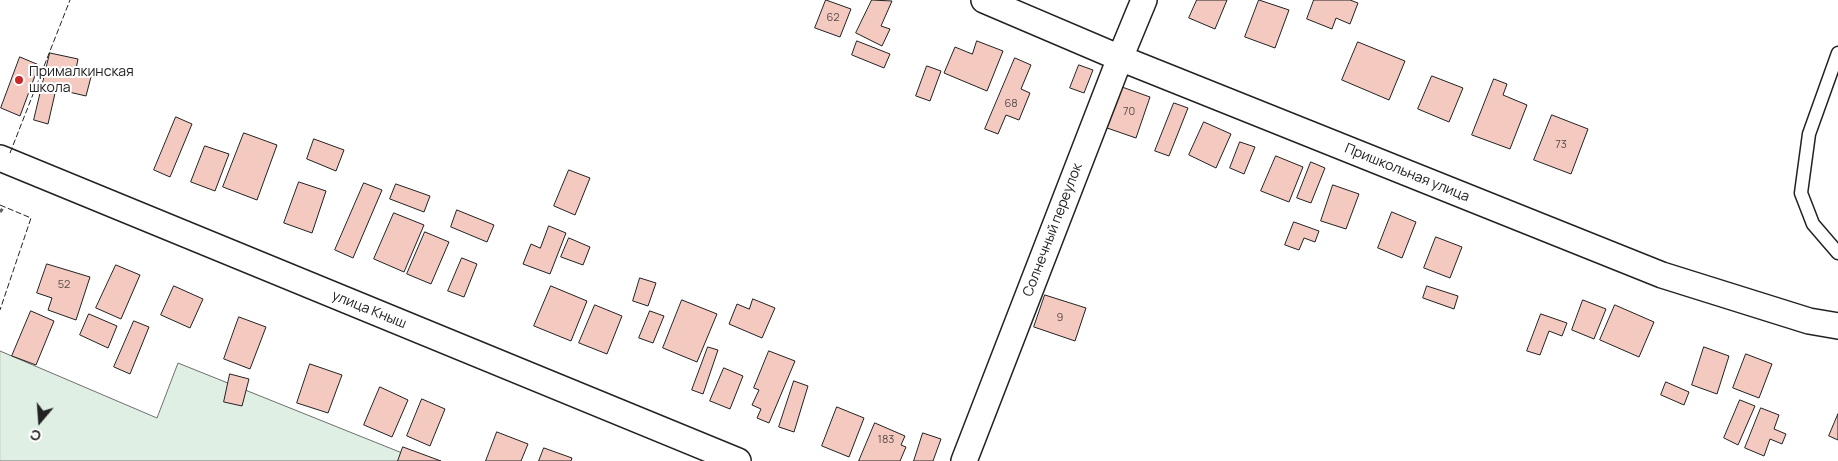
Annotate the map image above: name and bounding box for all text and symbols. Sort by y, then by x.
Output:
house number: 62 [826,11,840,25]
place label: Прималкинская школа [29,64,134,96]
marker: Прималкинская школа [13,74,25,86]
house number: 68 [1004,97,1018,111]
house number: 70 [1123,105,1135,119]
house number: 73 [1555,138,1567,152]
street label: Пришкольная улица [1342,140,1472,206]
street label: Солнечный переулок [1020,161,1086,299]
house number: 52 [58,278,70,292]
street label: улица Кныш [329,287,409,333]
house number: 9 [1057,311,1063,325]
north arrow [15,396,65,446]
text: С [27,425,43,446]
house number: 183 [878,433,894,447]

